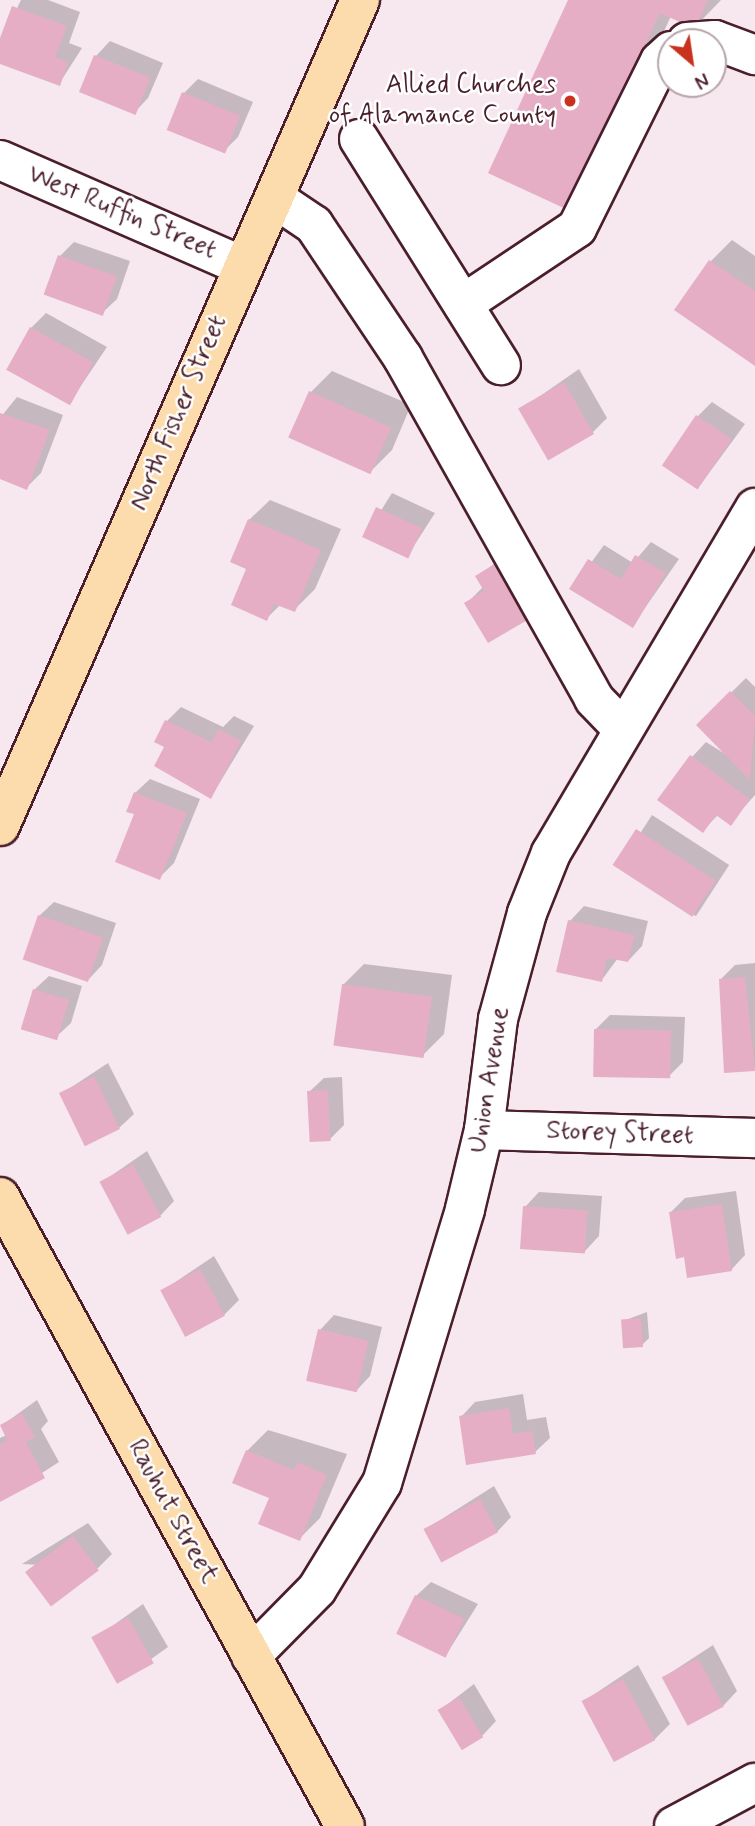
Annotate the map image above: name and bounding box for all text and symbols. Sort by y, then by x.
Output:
north arrow [657,28,727,98]
text: N [690,66,713,94]
place label: Allied Churches of Alamance County [322,70,556,132]
marker: Allied Churches of Alamance County [562,93,578,109]
street label: West Ruffin Street [21,158,223,268]
street label: North Fisher Street [123,309,235,517]
street label: Union Avenue [463,1004,517,1156]
street label: Storey Street [543,1116,697,1152]
street label: Rauhut Street [120,1435,224,1589]

